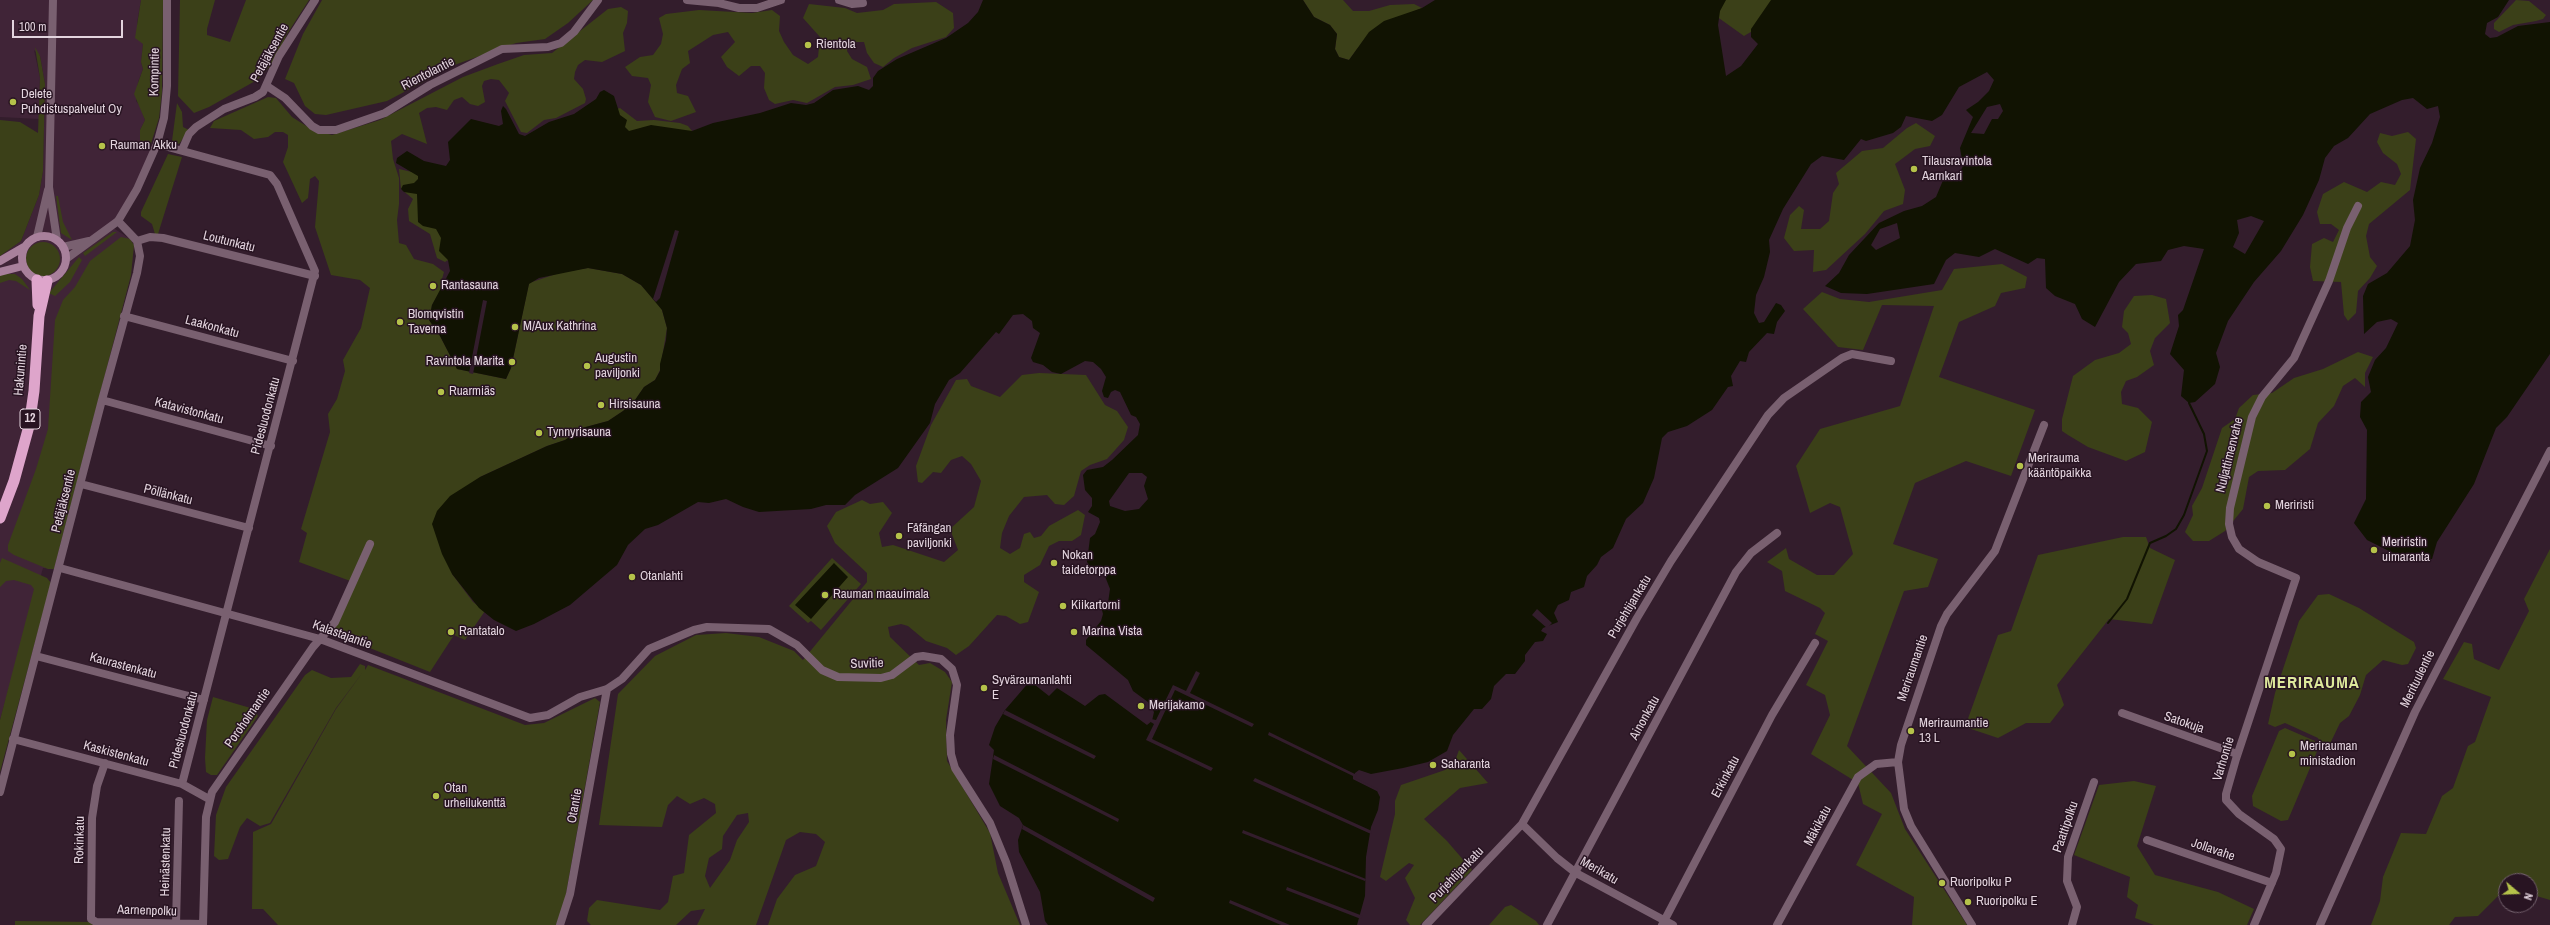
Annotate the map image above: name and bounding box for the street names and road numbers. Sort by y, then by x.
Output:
street label: Petäjäksentie [248,21,292,85]
street label: Kompintie [147,48,163,96]
street label: Rientolantie [399,54,457,94]
street label: Loutunkatu [202,228,256,256]
street label: Laakonkatu [183,312,241,342]
street label: Hakunintie [11,344,31,396]
street label: Pidesluodonkatu [248,376,284,456]
street label: Katavistonkatu [153,394,225,428]
road number: 12 [20,409,40,429]
street label: Nuljattimenvahe [2213,416,2247,494]
street label: Petäjäksentie [49,468,79,534]
street label: Pöllänkatu [142,481,194,509]
street label: Purjehtijankatu [1605,573,1655,641]
street label: Kalastajantie [310,617,374,653]
street label: Meriraumantie [1894,633,1932,703]
street label: Merituulentie [2397,648,2439,710]
street label: Kaurastenkatu [88,650,158,682]
street label: Suvitie [850,656,884,672]
street label: Poroholmantie [222,685,274,751]
street label: Pidesluodonkatu [166,690,202,770]
street label: Ainonkatu [1627,693,1663,743]
street label: Satokuja [2162,709,2206,737]
street label: Varhontie [2210,735,2238,783]
street label: Kaskistenkatu [82,738,150,770]
street label: Erkinkatu [1709,753,1743,801]
street label: Otantie [564,787,586,825]
street label: Paattipolku [2050,799,2082,855]
street label: Mäkikatu [1801,803,1835,849]
street label: Rokinkatu [72,816,88,864]
street label: Heinästenkatu [158,827,174,897]
street label: Jollavahe [2189,835,2237,865]
street label: Purjehtijankatu [1427,844,1487,906]
street label: Merikatu [1577,854,1621,888]
street label: Aarnenpolku [117,902,177,920]

